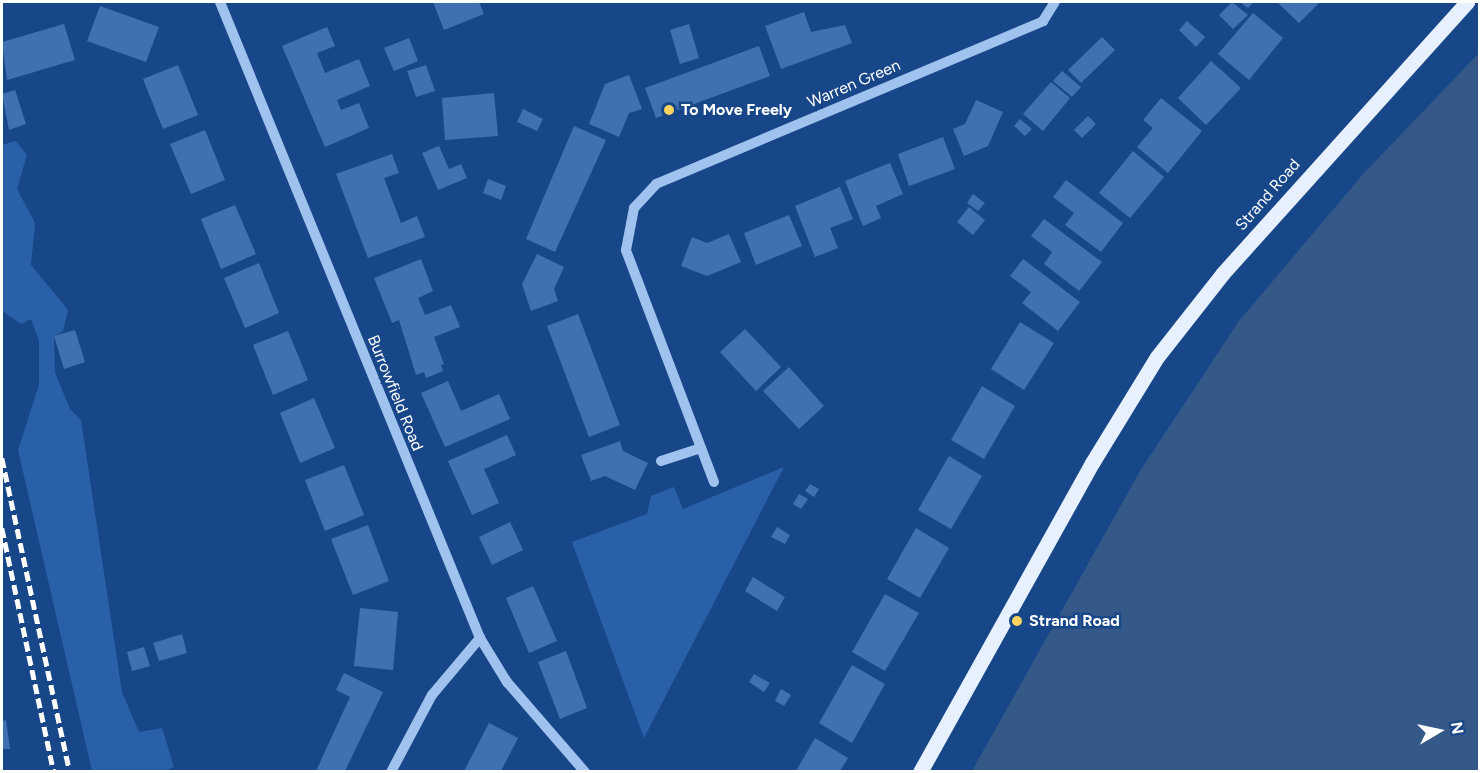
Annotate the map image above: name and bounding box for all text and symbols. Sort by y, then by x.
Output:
street label: Warren Green [805,56,903,112]
place label: To Move Freely [681,100,792,120]
marker: To Move Freely [662,103,676,117]
street label: Strand Road [1232,155,1304,235]
street label: Burrowfield Road [363,332,427,454]
place label: Strand Road [1029,611,1120,631]
marker: Strand Road [1010,614,1024,628]
north arrow [1409,701,1469,761]
text: N [1447,721,1468,736]

